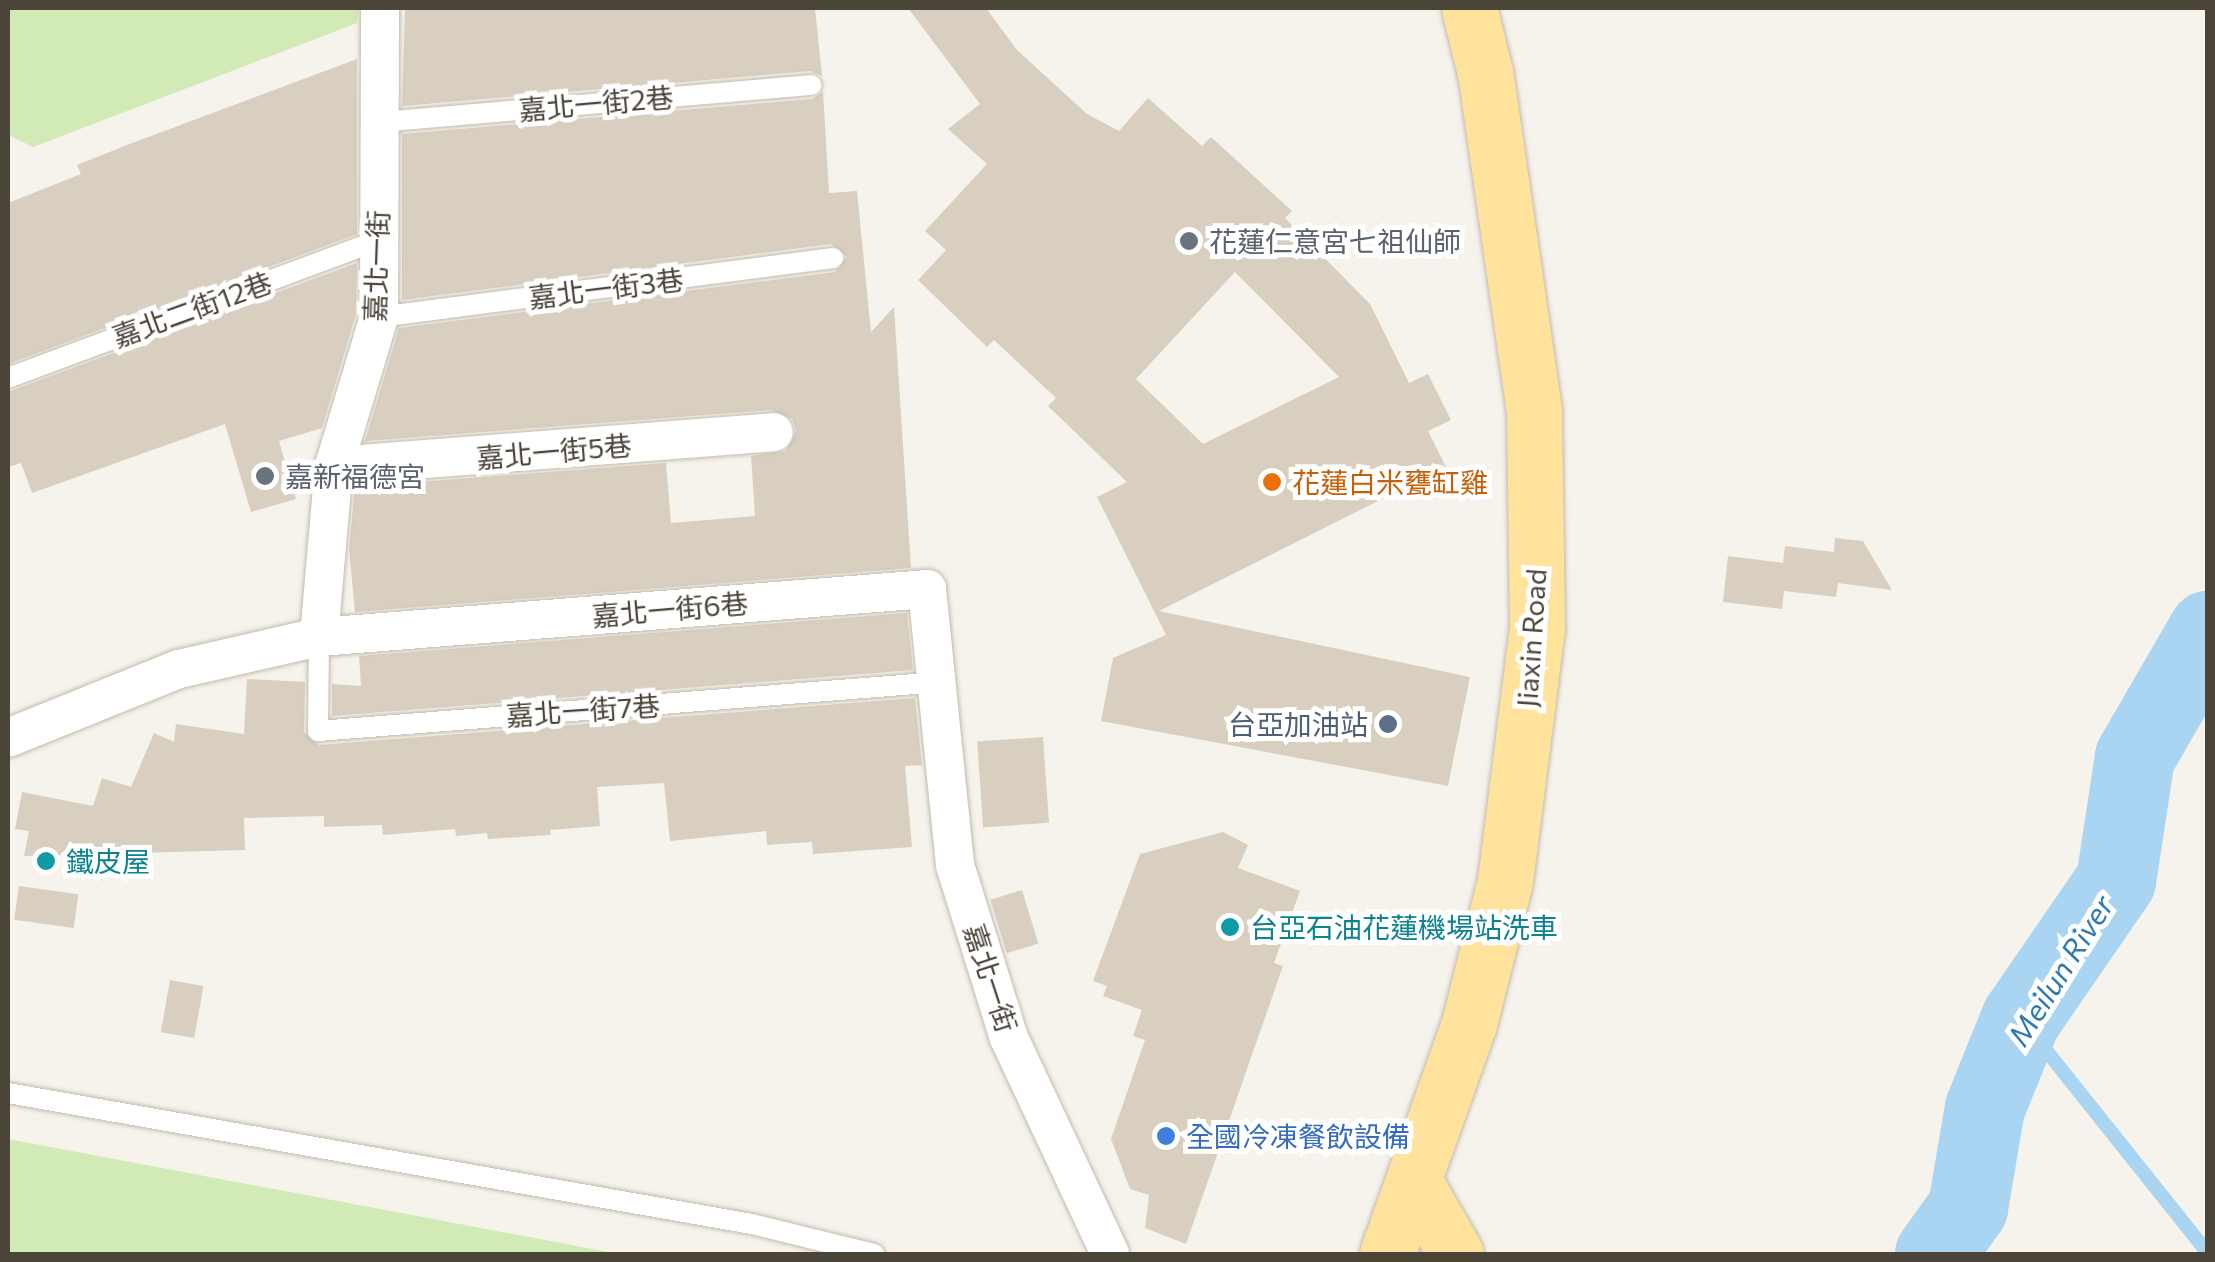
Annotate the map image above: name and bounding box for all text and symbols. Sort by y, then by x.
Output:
street label: 嘉北一街2巷 [517,79,675,127]
street label: 嘉北一街 [357,209,395,323]
place label: 花蓮仁意宮七祖仙師 [1209,224,1461,258]
marker: 花蓮仁意宮七祖仙師 [1178,230,1200,252]
street label: 嘉北一街3巷 [527,262,685,314]
street label: 嘉北二街12巷 [108,265,276,353]
street label: 嘉北一街5巷 [475,427,633,475]
place label: 嘉新福德宮 [285,459,425,493]
marker: 嘉新福德宮 [254,465,276,487]
place label: 花蓮白米甕缸雞 [1292,465,1488,499]
marker: 花蓮白米甕缸雞 [1261,471,1283,493]
street label: Jiaxin Road [1509,568,1553,708]
street label: 嘉北一街6巷 [590,585,750,633]
street label: 嘉北一街7巷 [505,688,661,732]
place label: 台亞加油站 [1228,707,1368,741]
marker: 台亞加油站 [1377,713,1399,735]
place label: 鐵皮屋 [66,844,150,878]
marker: 鐵皮屋 [35,850,57,872]
water label: Meilun River [2000,888,2120,1052]
place label: 台亞石油花蓮機場站洗車 [1250,910,1558,944]
marker: 台亞石油花蓮機場站洗車 [1219,916,1241,938]
street label: 嘉北一街 [958,920,1024,1036]
place label: 全國冷凍餐飲設備 [1186,1119,1410,1153]
marker: 全國冷凍餐飲設備 [1155,1125,1177,1147]

